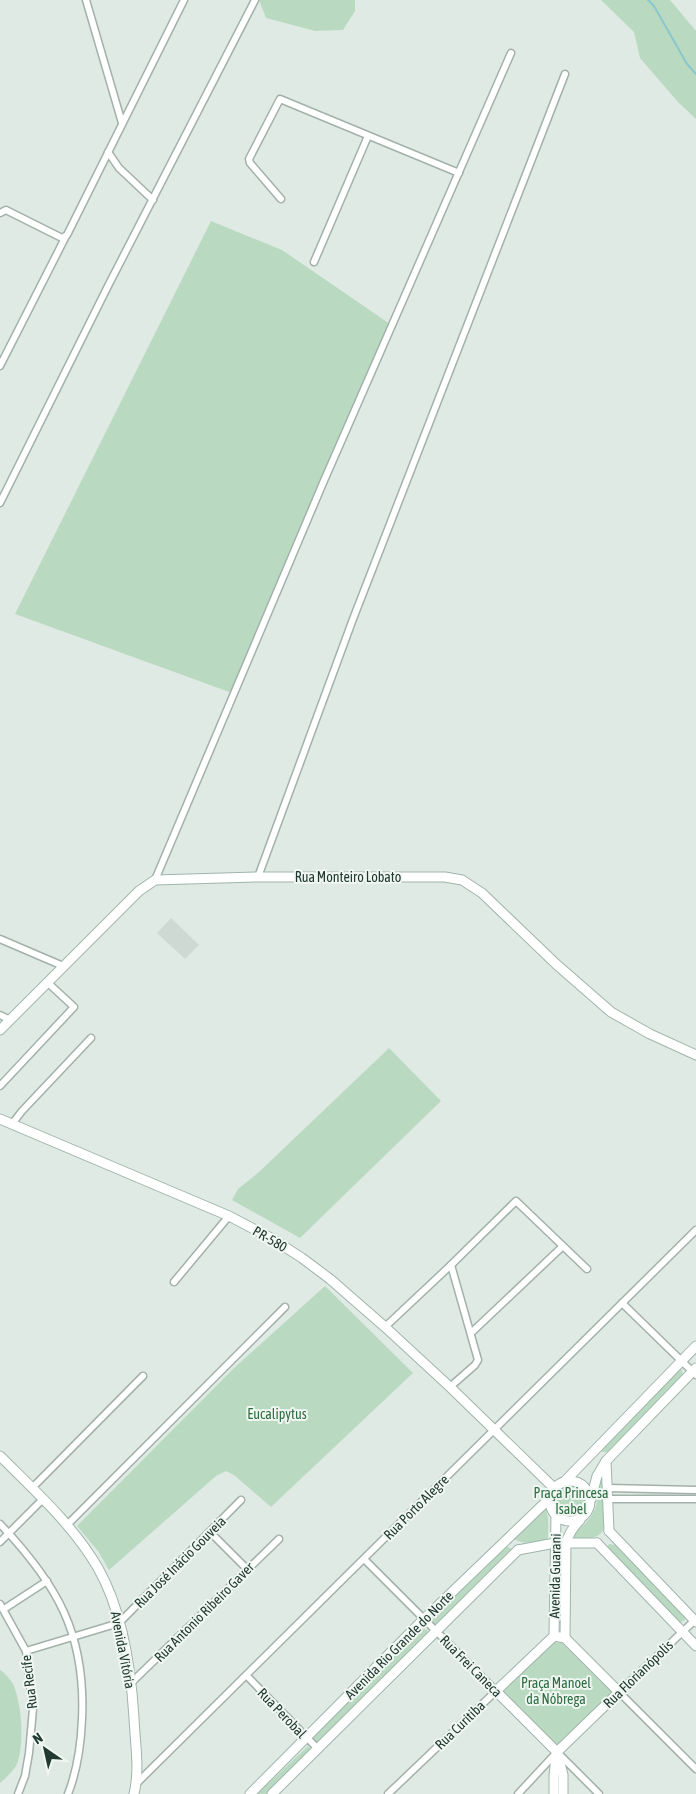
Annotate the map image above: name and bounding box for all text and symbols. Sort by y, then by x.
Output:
street label: Rua Monteiro Lobato [295,869,401,885]
street label: PR-580 [250,1223,290,1255]
park label: Eucalipytus [247,1406,307,1422]
street label: Rua Porto Alegre [380,1471,452,1543]
park label: Praça Princesa Isabel [534,1485,608,1517]
street label: Rua José Inácio Gouveia [131,1513,229,1611]
street label: Avenida Guarani [546,1533,564,1619]
street label: Rua Antonio Ribeiro Gaver [151,1558,258,1665]
street label: Avenida Rio Grande do Norte [342,1588,456,1702]
street label: Avenida Vitória [108,1610,138,1690]
street label: Rua Frei Caneca [437,1632,505,1700]
street label: Rua Florianópolis [600,1637,676,1711]
street label: Rua Recife [18,1654,40,1710]
park label: Praça Manoel da Nóbrega [521,1675,591,1707]
street label: Rua Perobal [254,1685,310,1741]
street label: Rua Curitiba [432,1697,488,1753]
north arrow [20,1724,70,1774]
text: N [30,1729,46,1747]

